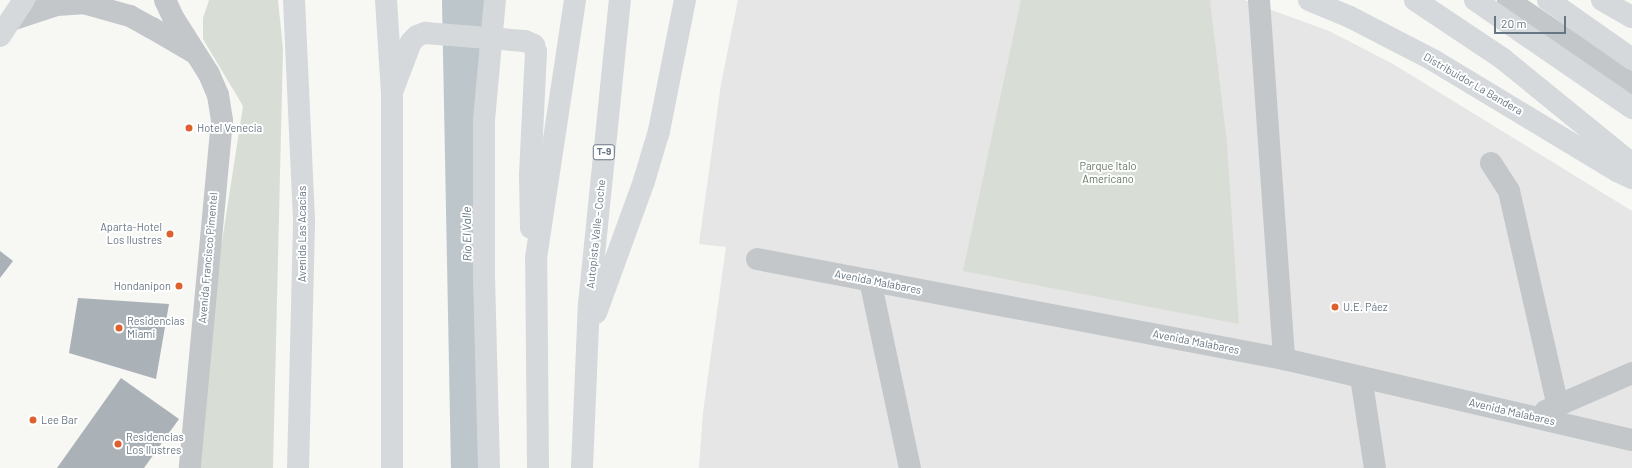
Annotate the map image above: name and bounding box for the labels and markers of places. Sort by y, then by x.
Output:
place label: Hotel Venecia [197,121,262,135]
marker: Hotel Venecia [184,123,194,133]
place label: Aparta-Hotel Los Ilustres [100,221,162,247]
marker: Aparta-Hotel Los Ilustres [165,229,175,239]
place label: Hondanipon [114,279,171,293]
marker: Hondanipon [174,281,184,291]
place label: U.E. Páez [1343,300,1388,314]
marker: U.E. Páez [1330,302,1340,312]
place label: Residencias Miami [127,315,185,341]
marker: Residencias Miami [114,323,124,333]
place label: Lee Bar [41,413,78,427]
marker: Lee Bar [28,415,38,425]
place label: Residencias Los Ilustres [126,431,184,457]
marker: Residencias Los Ilustres [113,439,123,449]

